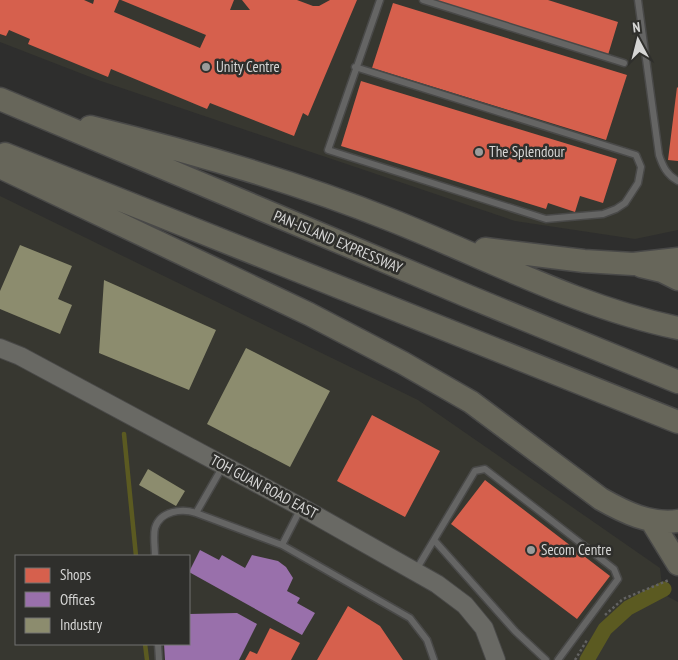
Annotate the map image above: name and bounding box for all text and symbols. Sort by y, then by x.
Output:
north arrow [613,15,663,65]
text: N [632,18,641,36]
place label: Unity Centre [216,57,280,76]
marker: Unity Centre [200,61,212,73]
place label: The Splendour [489,142,565,161]
marker: The Splendour [473,146,485,158]
street label: PAN-ISLAND EXPRESSWAY [271,206,406,277]
street label: TOH GUAN ROAD EAST [207,450,321,523]
place label: Secom Centre [541,540,612,559]
marker: Secom Centre [525,544,537,556]
legend [15,555,190,645]
text: Shops [60,565,91,584]
text: Offices [60,590,95,609]
text: Industry [60,615,102,634]

